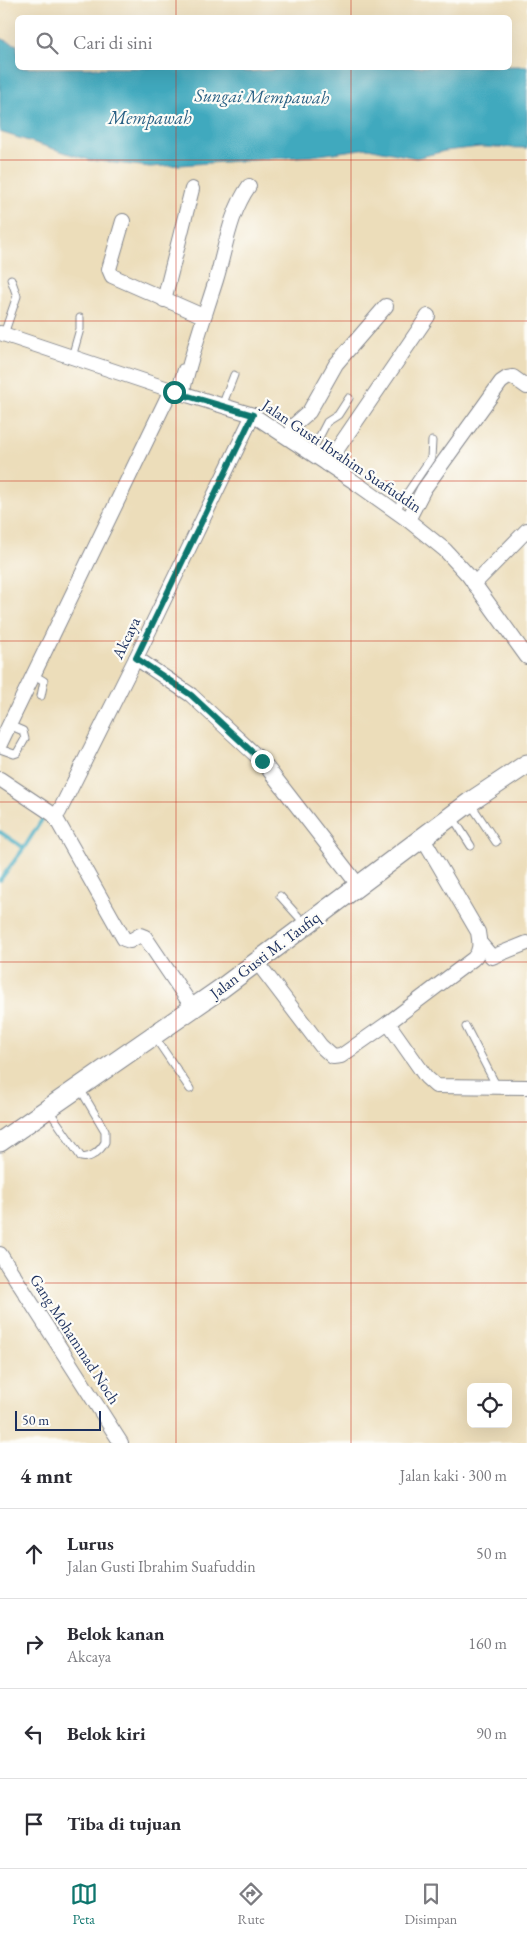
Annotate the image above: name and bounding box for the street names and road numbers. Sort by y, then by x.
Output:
street label: Jalan Gusti Ibrahim Suafuddin [256,393,427,518]
street label: Akcaya [106,613,145,663]
street label: Jalan Gusti M. Taufiq [204,906,325,1005]
street label: Gang Mohammad Noch [25,1270,125,1408]

